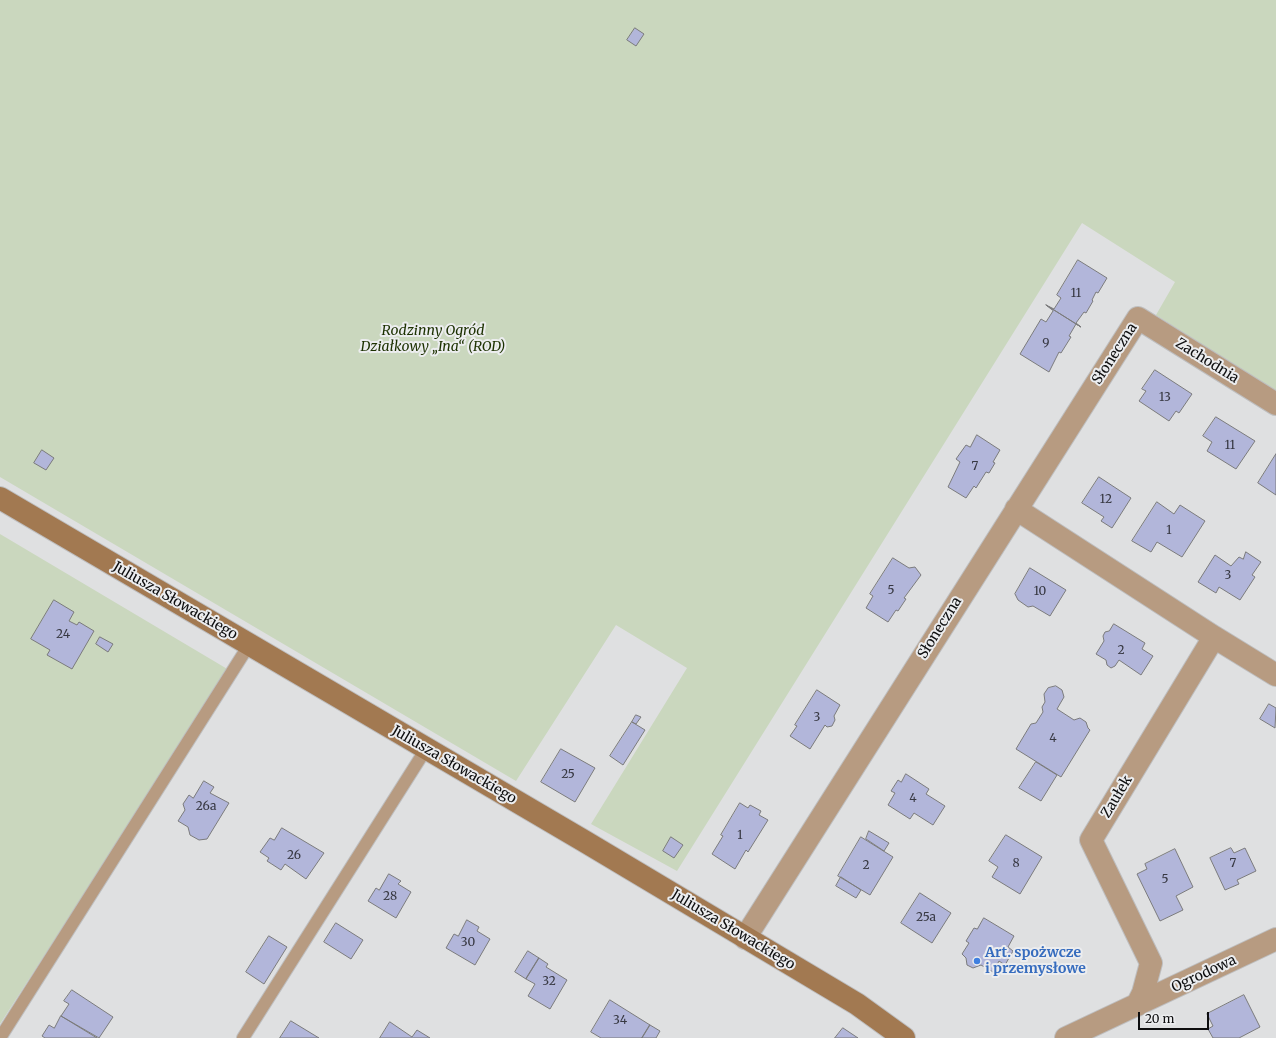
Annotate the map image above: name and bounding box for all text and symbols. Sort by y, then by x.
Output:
house number: 11 [1071,287,1081,301]
street label: Słoneczna [1089,320,1141,388]
park label: Rodzinny Ogród Działkowy „Ina“ (ROD) [361,323,505,356]
street label: Zachodnia [1172,335,1242,387]
house number: 9 [1042,337,1050,351]
house number: 13 [1159,391,1171,405]
house number: 11 [1225,439,1235,453]
house number: 7 [972,460,978,474]
house number: 12 [1100,493,1112,507]
house number: 1 [1166,524,1172,538]
street label: Juliusza Słowackiego [110,558,240,644]
house number: 3 [1225,569,1231,583]
house number: 5 [887,584,895,598]
house number: 10 [1034,585,1046,599]
street label: Słoneczna [914,594,966,662]
house number: 24 [56,628,70,642]
house number: 2 [1117,644,1125,658]
house number: 3 [814,711,820,725]
street label: Juliusza Słowackiego [389,722,519,808]
house number: 4 [1049,732,1057,746]
house number: 25 [561,768,575,782]
street label: Zaułek [1098,773,1136,821]
house number: 4 [909,792,917,806]
house number: 26a [196,800,216,814]
house number: 1 [737,829,743,843]
house number: 26 [287,849,301,863]
house number: 8 [1012,857,1020,871]
house number: 7 [1230,857,1236,871]
house number: 2 [862,859,870,873]
house number: 5 [1161,873,1169,887]
street label: Juliusza Słowackiego [668,886,798,974]
house number: 28 [383,890,397,904]
house number: 25a [916,911,936,925]
house number: 30 [461,936,475,950]
place label: Art. spożwcze i przemysłowe [985,945,1086,978]
street label: Ogrodowa [1169,952,1239,996]
marker: Art. spożwcze i przemysłowe [972,956,982,966]
house number: 32 [542,975,556,989]
scale bar [1140,1004,1211,1030]
text: 20 m [1145,1011,1174,1026]
house number: 34 [613,1014,627,1028]

